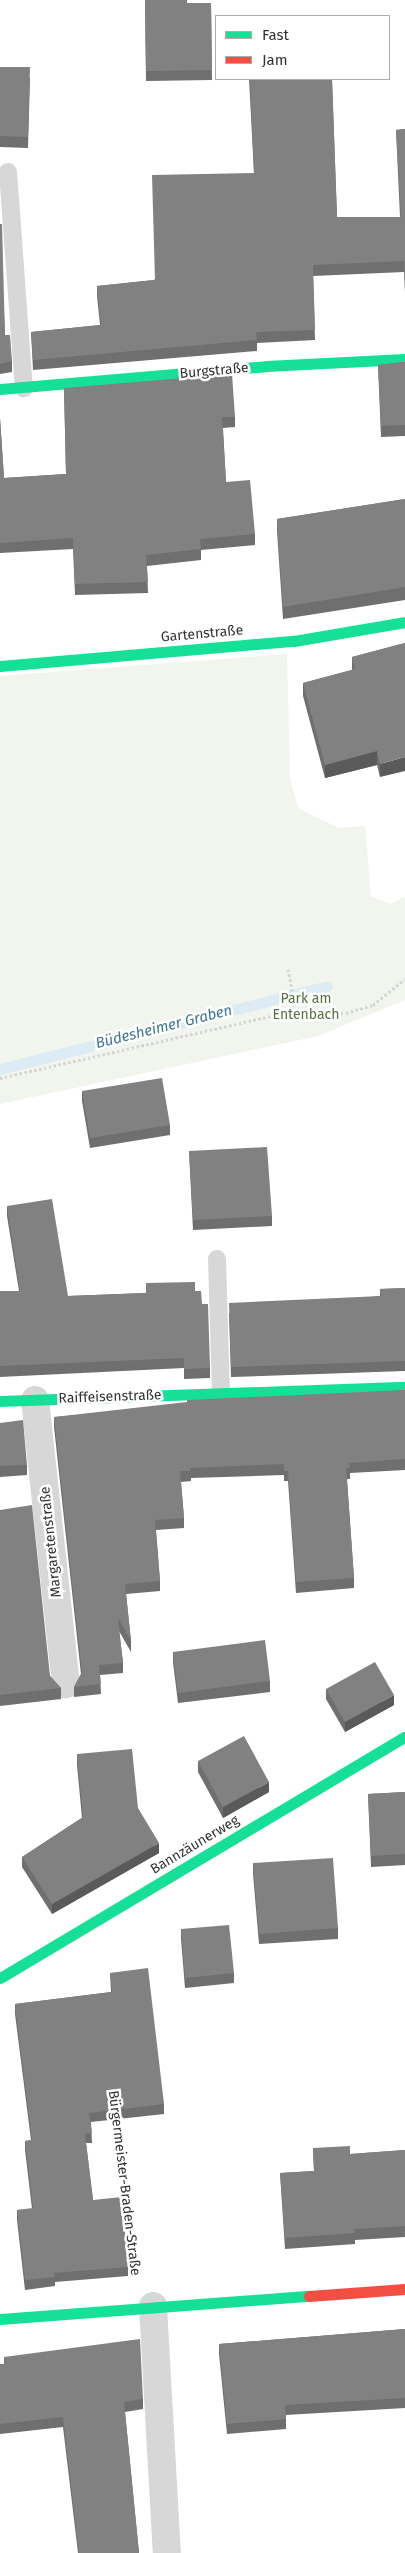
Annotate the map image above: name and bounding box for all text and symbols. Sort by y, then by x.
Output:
legend [215,15,390,80]
text: Fast [262,26,289,44]
text: Jam [262,51,288,69]
street label: Burgstraße [179,360,249,382]
street label: Gartenstraße [160,622,244,646]
park label: Park am Entenbach [273,991,339,1024]
water label: Büdesheimer Graben [94,1001,234,1053]
street label: Raiffeisenstraße [58,1387,162,1407]
street label: Margaretenstraße [37,1486,65,1598]
street label: Bannzäunerweg [148,1812,242,1878]
street label: Bürgermeister-Braden-Straße [104,2089,144,2277]

